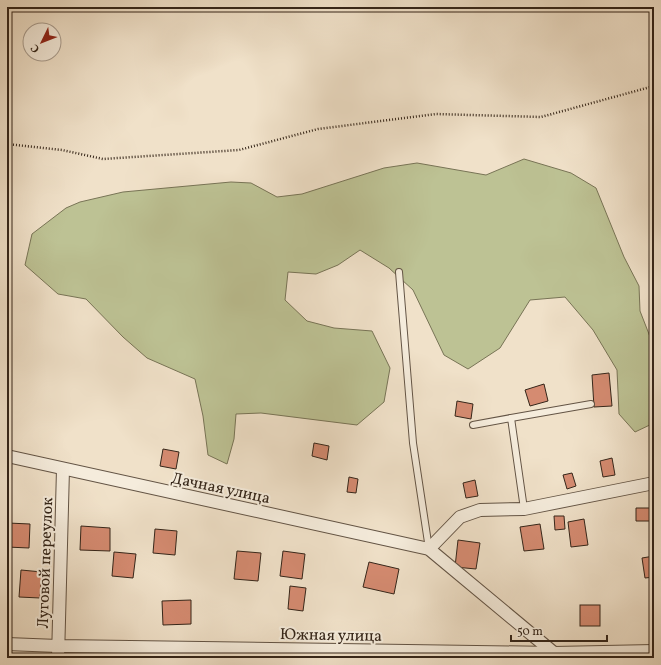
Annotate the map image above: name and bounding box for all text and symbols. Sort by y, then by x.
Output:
north arrow [22,22,62,62]
text: С [28,40,44,56]
street label: Дачная улица [169,468,272,510]
street label: Луговой переулок [33,497,59,629]
scale bar [511,617,607,643]
street label: Южная улица [280,624,382,648]
text: 50 m [517,624,543,640]

